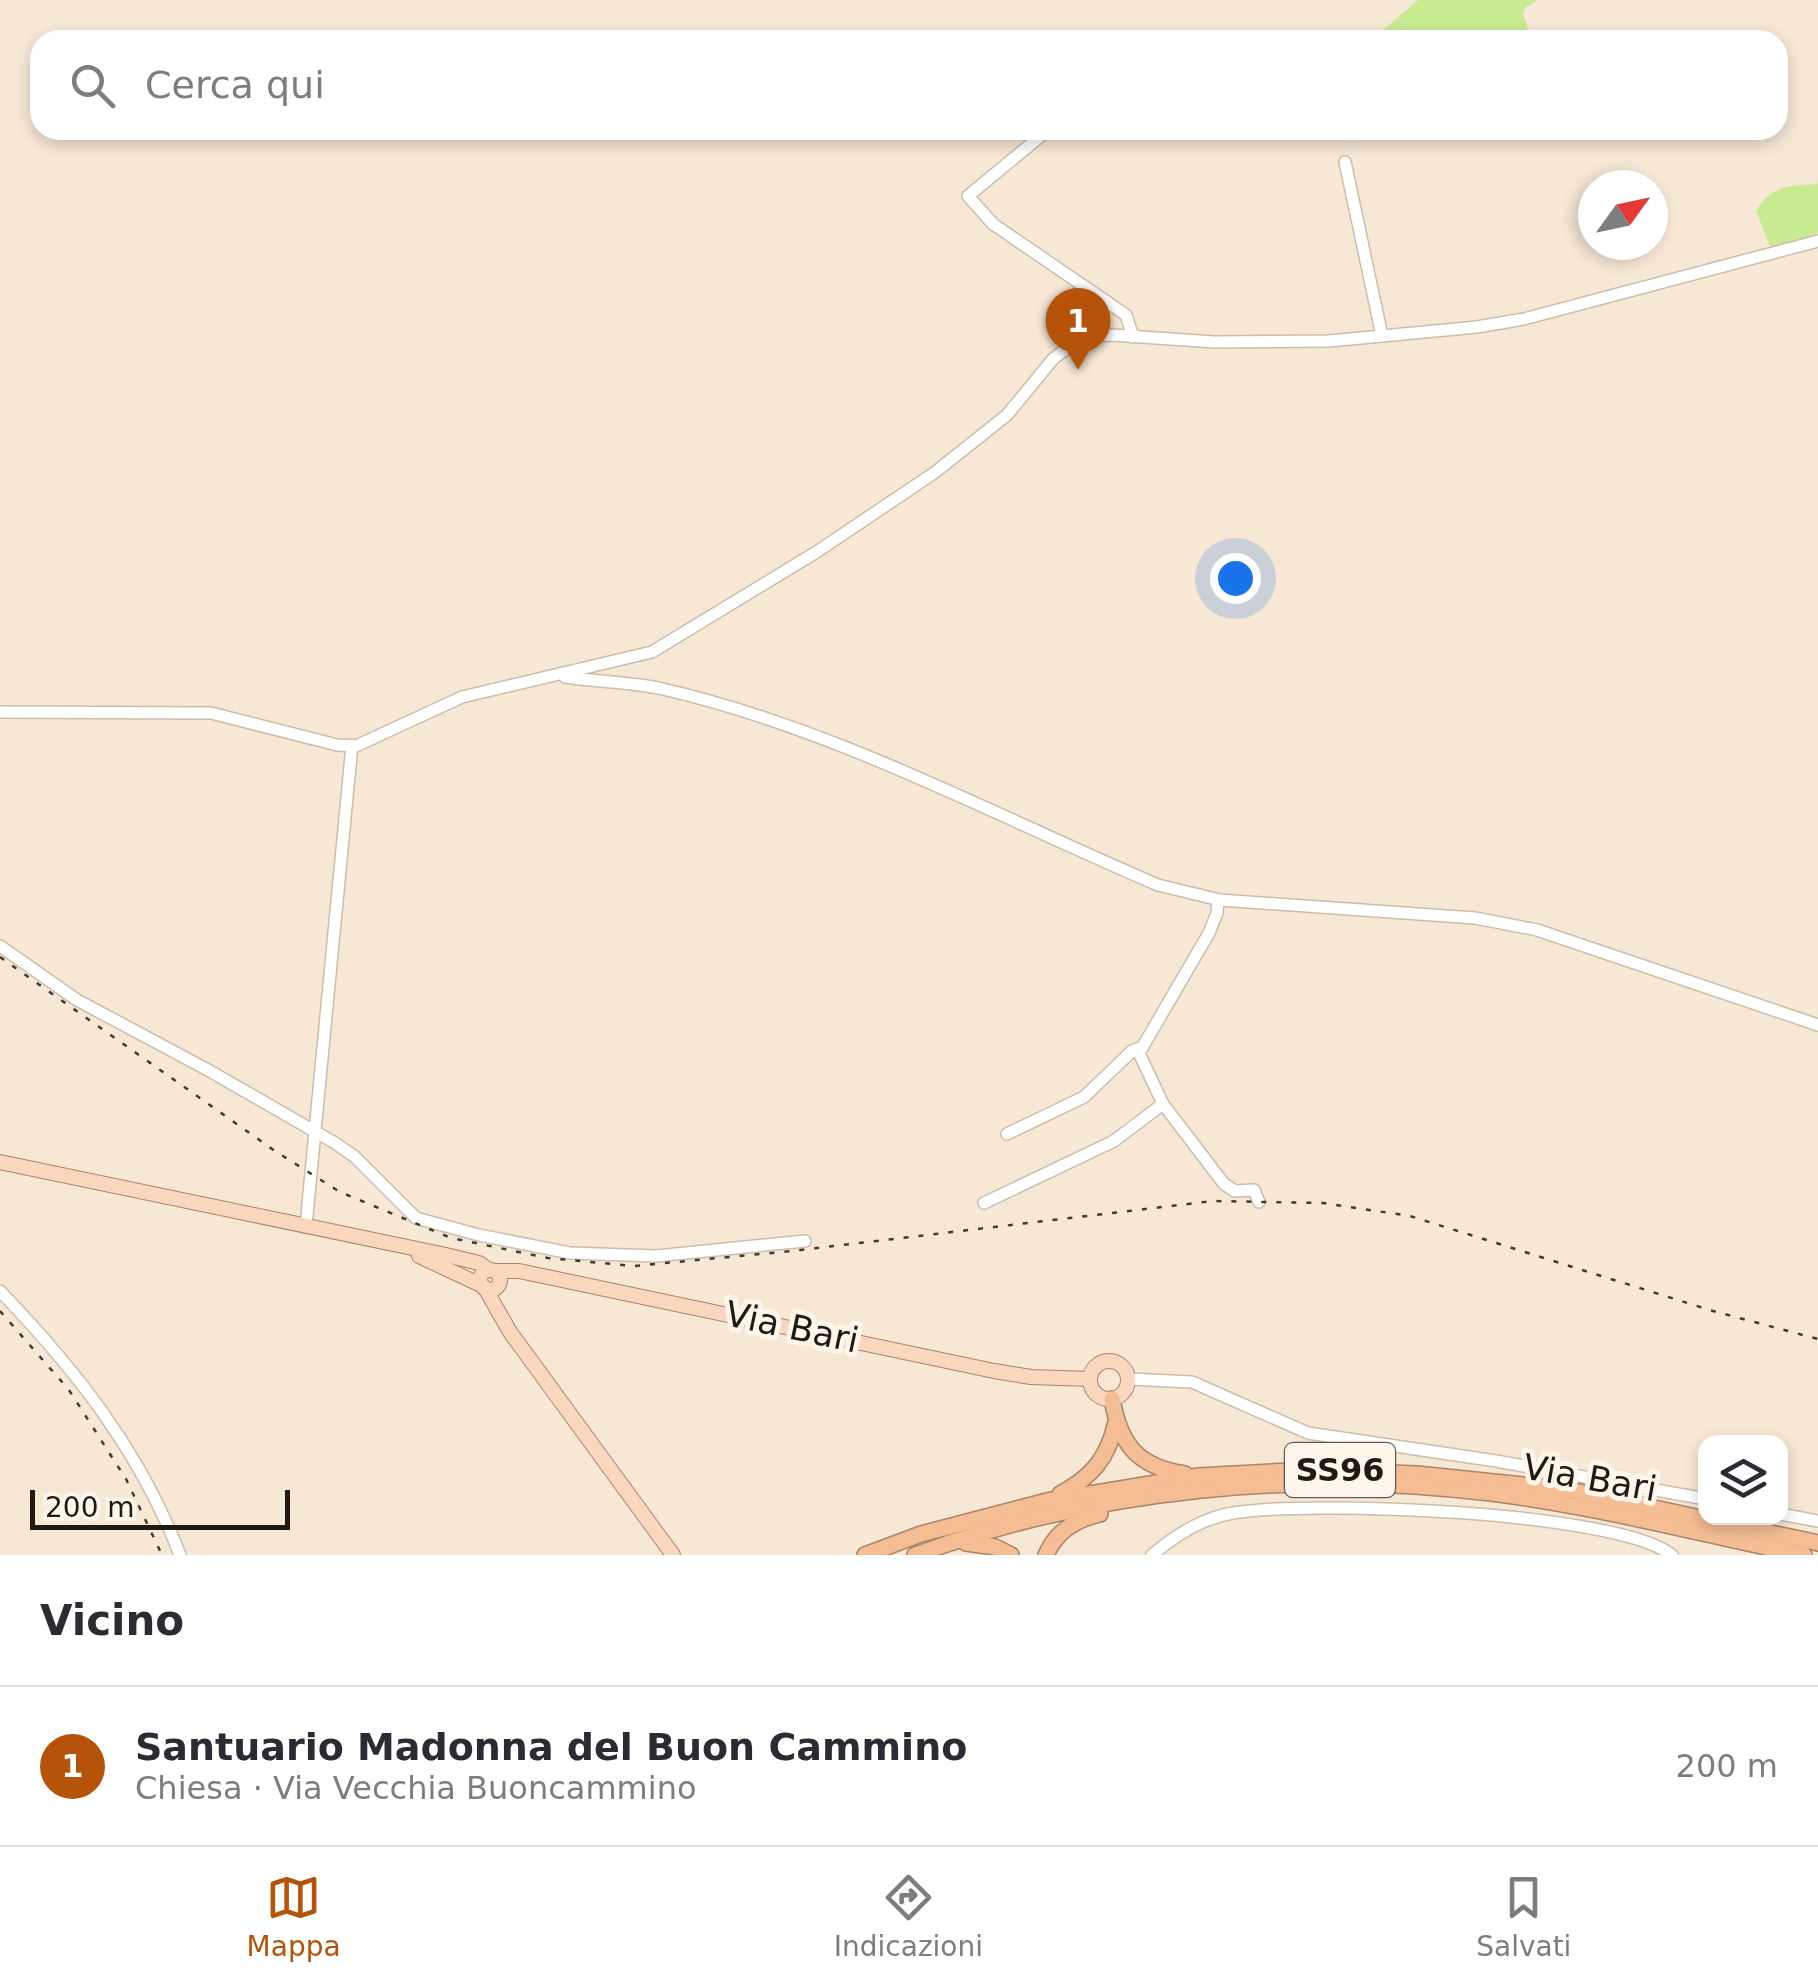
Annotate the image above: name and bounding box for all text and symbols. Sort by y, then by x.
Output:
search box [30,30,1788,140]
icon: search [65,58,120,113]
text: Cerca qui [145,63,325,107]
north arrow [1578,170,1668,260]
pin: 1 [1046,288,1110,370]
your location [1210,553,1261,604]
street label: Via Bari [722,1293,862,1361]
map controls [1698,1435,1788,1525]
button: layers [1698,1435,1788,1525]
road number: SS96 [1285,1443,1395,1497]
street label: Via Bari [1520,1447,1660,1509]
scale bar [30,1485,290,1530]
text: 200 m [45,1491,135,1524]
text: Vicino [40,1596,184,1645]
text: Santuario Madonna del Buon Cammino [135,1725,967,1769]
text: 1 [61,1747,84,1785]
text: 200 m [1676,1747,1778,1785]
text: Chiesa · Via Vecchia Buoncammino [135,1769,696,1807]
tab: Mappa [247,1870,341,1963]
tab: Indicazioni [834,1870,983,1963]
tab: Salvati [1476,1870,1571,1963]

